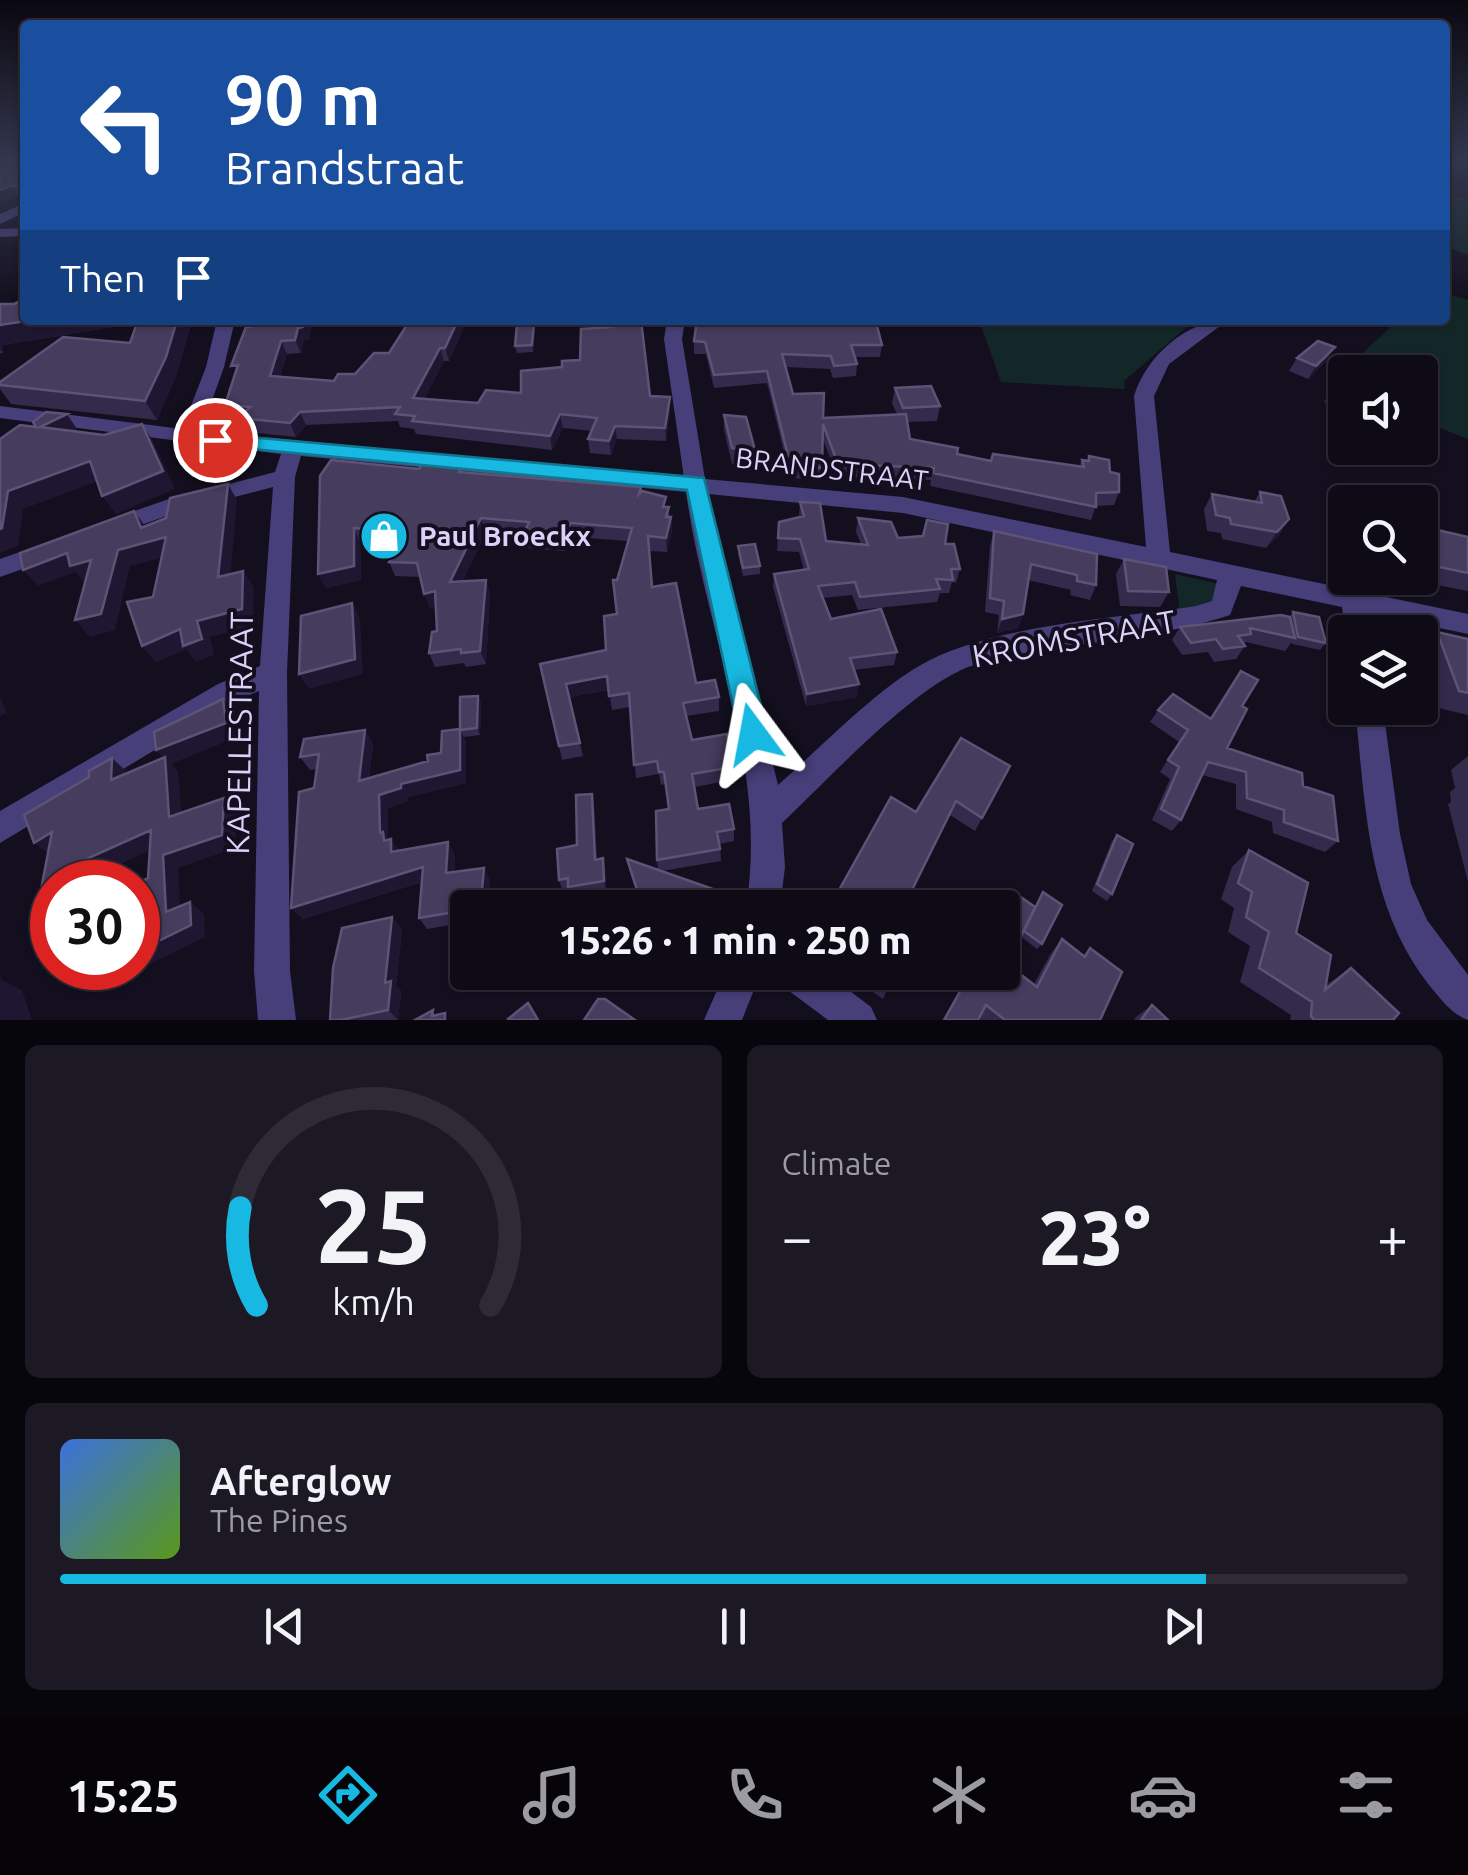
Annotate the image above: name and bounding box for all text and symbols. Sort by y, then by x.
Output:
icon: left [60,60,190,190]
text: 90 m [225,60,381,138]
text: Brandstraat [225,142,464,193]
icon: arrive [166,250,221,305]
text: Then [60,257,146,299]
map controls [1328,355,1438,725]
button: sound [1328,355,1438,465]
pin [173,398,258,483]
icon: arrive [188,413,243,468]
street label: BRANDSTRAAT [734,441,931,496]
button: search [1328,485,1438,595]
shop icon: Paul Broeckx [358,510,410,562]
place label: Paul Broeckx [419,520,591,551]
street label: KROMSTRAAT [969,602,1179,674]
street label: KAPELLESTRAAT [219,611,259,855]
button: layers [1328,615,1438,725]
position arrow [701,682,805,786]
speed limit sign: 30 [30,860,160,990]
text: 15:26 · 1 min · 250 m [558,919,912,961]
text: Climate [782,1145,892,1181]
text: 25 [315,1166,432,1283]
text: 23° [1039,1195,1151,1279]
text: − [782,1206,813,1267]
text: + [1377,1206,1408,1267]
text: km/h [332,1282,415,1322]
text: Afterglow [210,1460,392,1502]
text: The Pines [210,1502,348,1538]
icon: previous [257,1599,312,1654]
icon: pause [706,1599,761,1654]
icon: next [1156,1599,1211,1654]
icon: directions [313,1760,383,1830]
icon: music [517,1760,587,1830]
icon: phone [720,1760,790,1830]
icon: climate [924,1760,994,1830]
icon: car [1128,1760,1198,1830]
icon: filters [1331,1760,1401,1830]
text: 15:25 [67,1770,179,1821]

